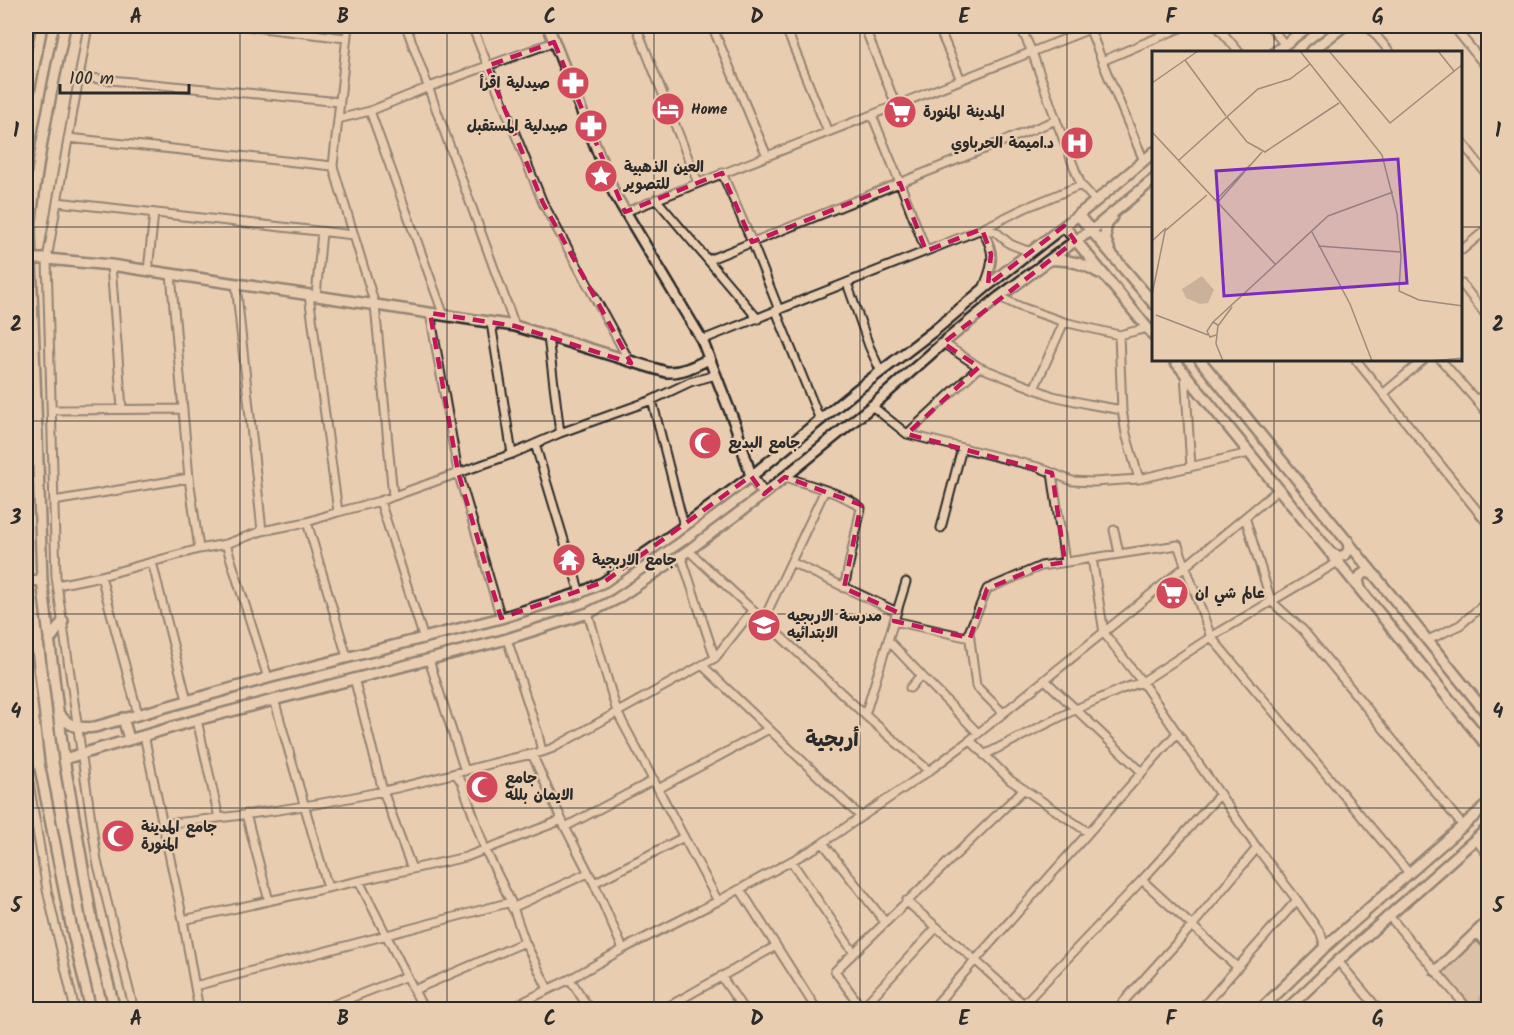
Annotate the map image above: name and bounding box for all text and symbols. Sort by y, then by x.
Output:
text: A [130,2,142,34]
text: B [337,2,349,34]
text: C [544,2,556,34]
text: D [750,2,764,34]
text: E [958,2,970,34]
text: F [1166,2,1178,34]
text: G [1372,2,1384,34]
inset map [1152,51,1463,362]
scale bar [60,57,189,95]
text: 100 m [69,65,114,94]
pharmacy icon: صيدلية اقرأ [555,65,591,101]
place label: صيدلية اقرأ [480,72,550,96]
hotel icon: Home [650,91,686,127]
supermarket icon: المدينة المنورة [882,94,918,130]
place label: Home [691,98,728,122]
place label: المدينة المنورة [923,101,1005,125]
pharmacy icon: صيدلية المستقبل [573,108,609,144]
place label: صيدلية المستقبل [467,115,568,139]
text: 1 [13,116,19,148]
text: 1 [1495,116,1501,148]
hospital icon: د.اميمة الحرباوي [1059,125,1095,161]
place label: د.اميمة الحرباوي [951,132,1054,156]
place label: العين الذهبية للتصوير [622,156,704,197]
place icon: العين الذهبية للتصوير [583,158,619,194]
text: 2 [10,310,22,342]
text: 2 [1492,310,1504,342]
mosque icon: جامع البديع [687,425,723,461]
place label: جامع البديع [728,432,800,456]
text: 3 [10,503,22,535]
text: 3 [1492,503,1504,535]
temple icon: جامع الاربجية [551,542,587,578]
place label: جامع الاربجية [592,549,677,573]
supermarket icon: عالم شي ان [1154,575,1190,611]
place label: عالم شي ان [1195,582,1265,607]
place label: مدرسة الاربجيه الابتدائيه [787,605,882,646]
school or university icon: مدرسة الاربجيه الابتدائيه [746,607,782,643]
text: 4 [11,697,22,729]
text: 4 [1493,697,1504,729]
district label: أربجية [805,724,859,757]
place label: جامع الايمان بلله [505,767,574,808]
mosque icon: جامع الايمان بلله [464,769,500,805]
place label: جامع المدينة المنورة [141,816,217,857]
mosque icon: جامع المدينة المنورة [100,818,136,854]
text: 5 [10,891,23,923]
text: 5 [1492,891,1505,923]
text: A [130,1004,142,1035]
text: B [337,1004,349,1035]
text: C [544,1004,556,1035]
text: D [750,1004,764,1035]
text: E [958,1004,970,1035]
text: F [1166,1004,1178,1035]
text: G [1372,1004,1384,1035]

